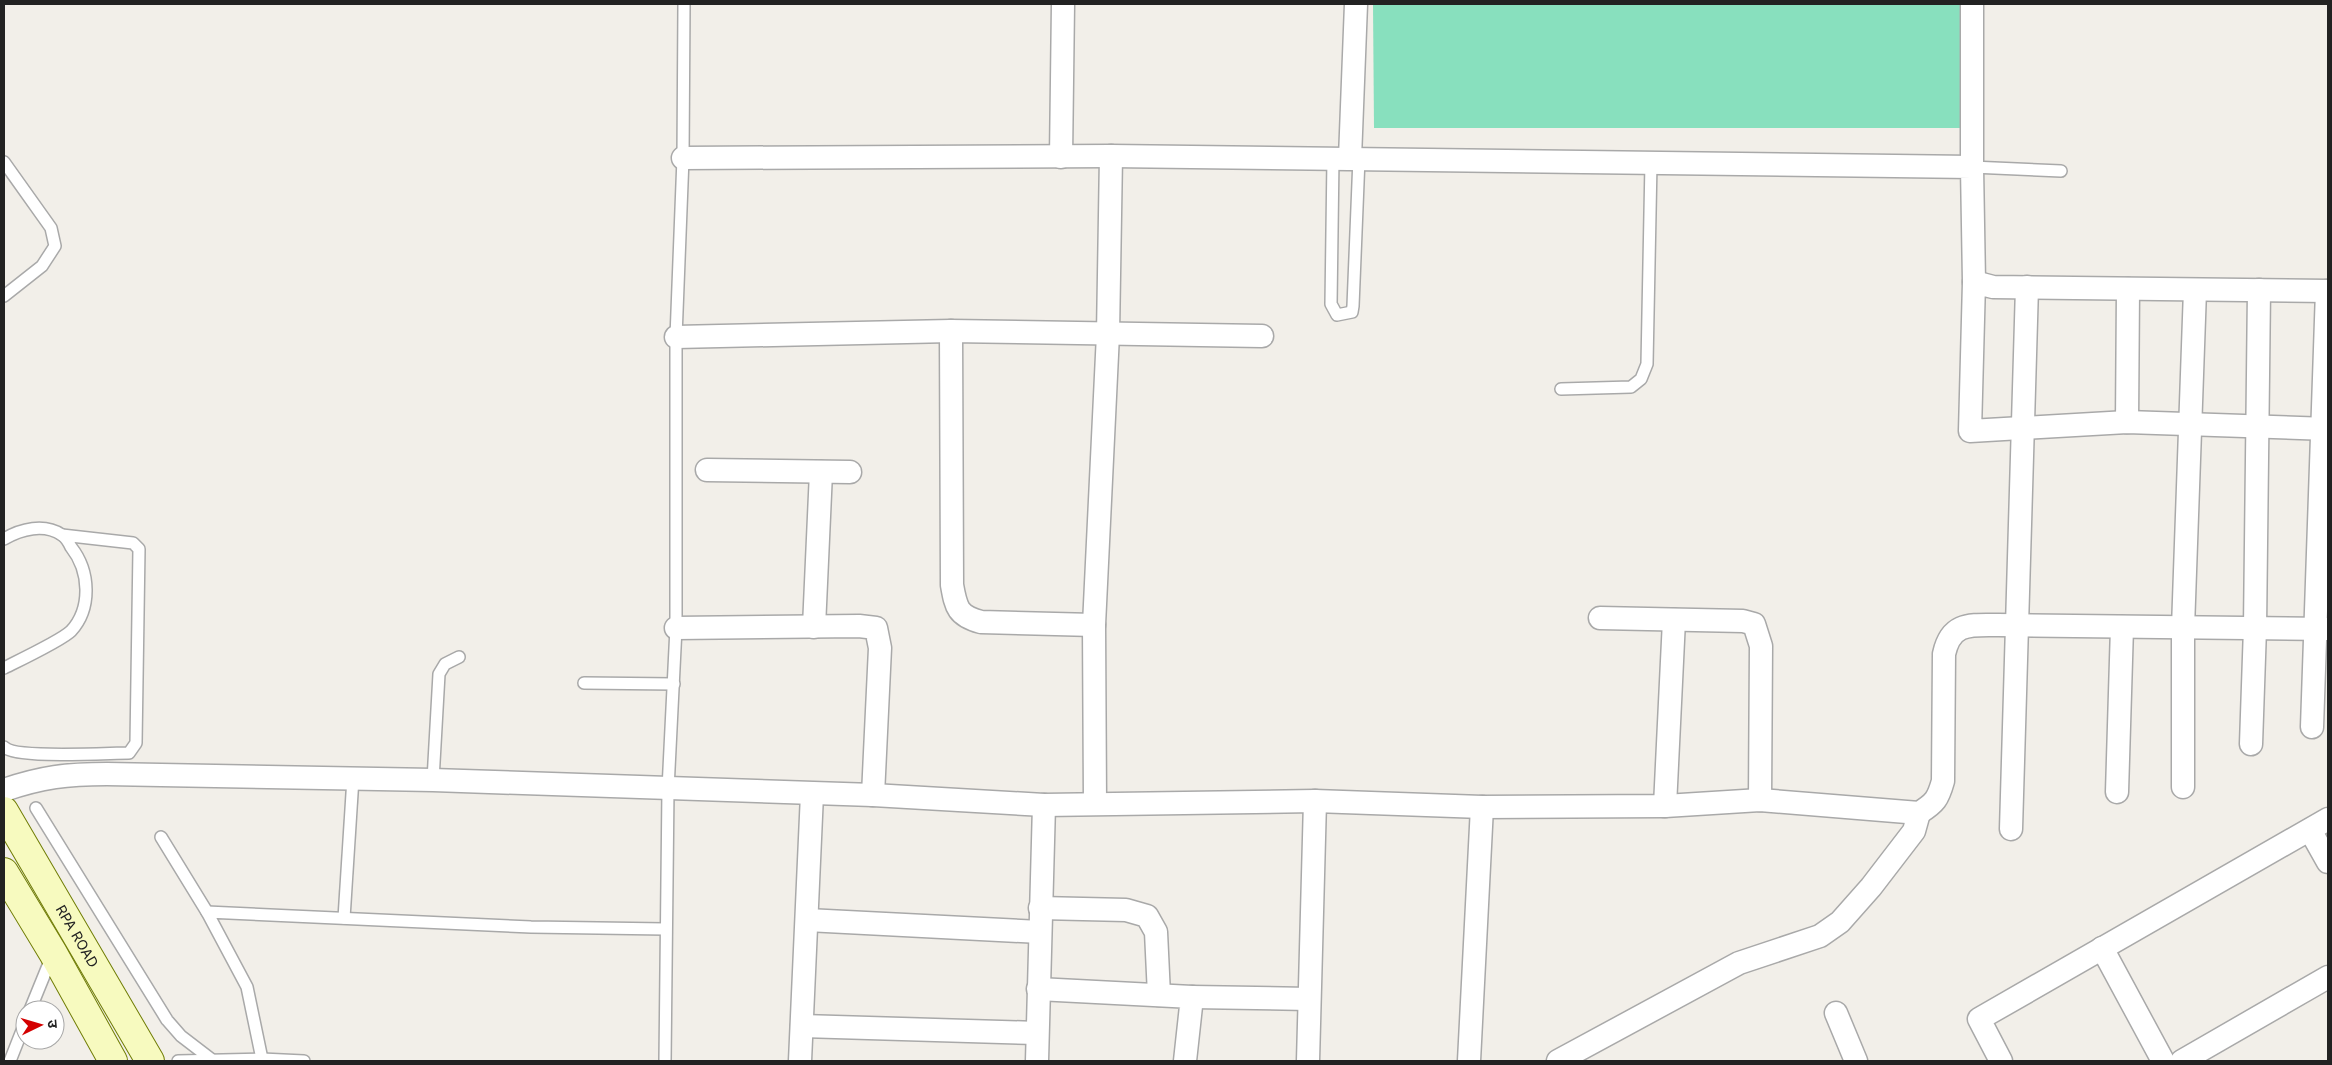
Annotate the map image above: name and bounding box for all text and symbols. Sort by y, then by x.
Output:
street label: RPA ROAD [53,902,102,970]
north arrow [15,1000,65,1050]
text: उ [45,1019,62,1029]

